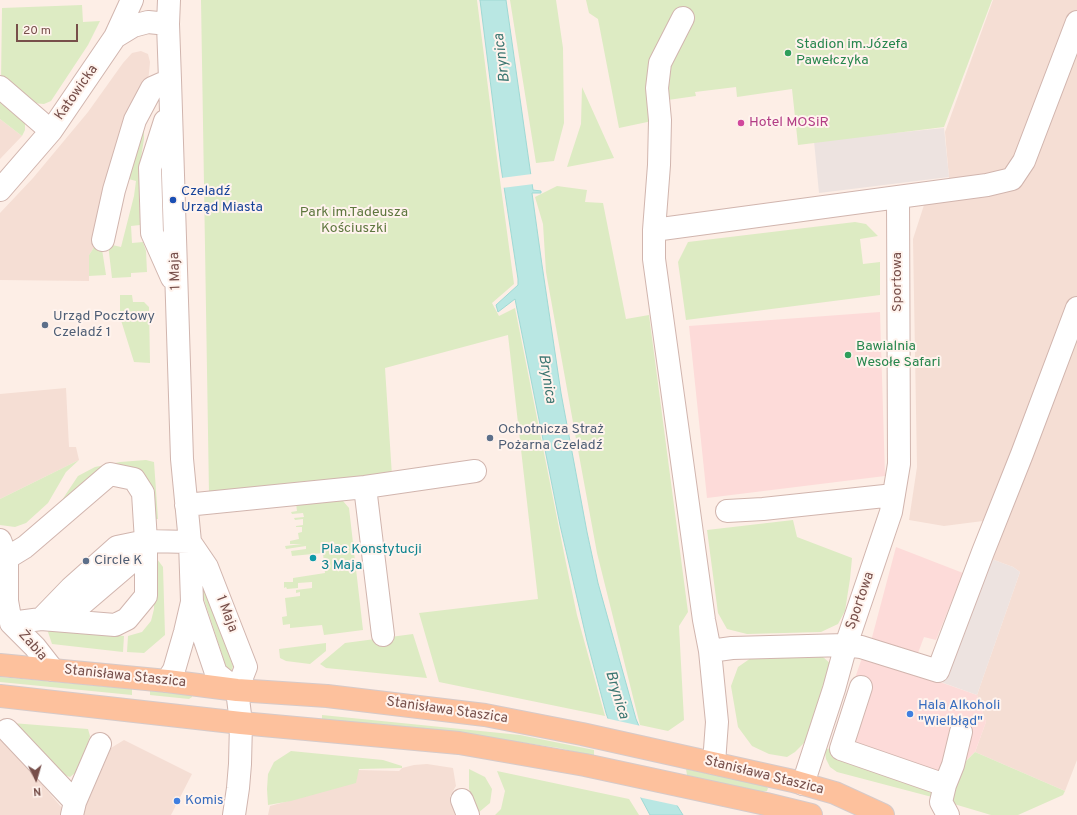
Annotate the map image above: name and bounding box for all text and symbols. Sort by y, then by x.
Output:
scale bar [18,16,80,42]
text: 20 m [23,23,51,39]
water label: Brynica [491,32,515,84]
place label: Stadion im.Józefa Pawełczyka [796,37,908,70]
marker: Stadion im.Józefa Pawełczyka [783,48,793,58]
street label: Katowicka [52,62,102,124]
place label: Hotel MOSiR [749,115,829,131]
marker: Hotel MOSiR [736,118,746,128]
place label: Czeladź Urząd Miasta [181,184,263,216]
marker: Czeladź Urząd Miasta [168,195,178,205]
park label: Park im.Tadeusza Kościuszki [300,205,408,238]
street label: 1 Maja [167,252,185,290]
street label: Sportowa [890,252,906,312]
place label: Urząd Pocztowy Czeladź 1 [53,309,155,342]
marker: Urząd Pocztowy Czeladź 1 [40,320,50,330]
place label: Bawialnia Wesołe Safari [856,339,940,372]
marker: Bawialnia Wesołe Safari [843,350,853,360]
water label: Brynica [533,353,559,405]
place label: Ochotnicza Straż Pożarna Czeladź [498,422,604,454]
marker: Ochotnicza Straż Pożarna Czeladź [485,433,495,443]
place label: Plac Konstytucji 3 Maja [321,542,422,574]
place label: Circle K [94,553,142,569]
marker: Plac Konstytucji 3 Maja [308,553,318,563]
marker: Circle K [81,556,91,566]
street label: Sportowa [843,570,879,632]
street label: 1 Maja [211,593,241,635]
street label: Żabia [14,627,50,665]
street label: Stanisława Staszica [63,662,187,692]
water label: Brynica [600,669,632,721]
street label: Stanisława Staszica [385,694,509,728]
place label: Hala Alkoholi "Wielbłąd" [918,698,1000,730]
marker: Hala Alkoholi "Wielbłąd" [905,709,915,719]
street label: Stanisława Staszica [703,753,825,799]
north arrow [16,759,56,799]
text: N [32,784,42,798]
place label: Komis [185,793,224,809]
marker: Komis [172,796,182,806]

